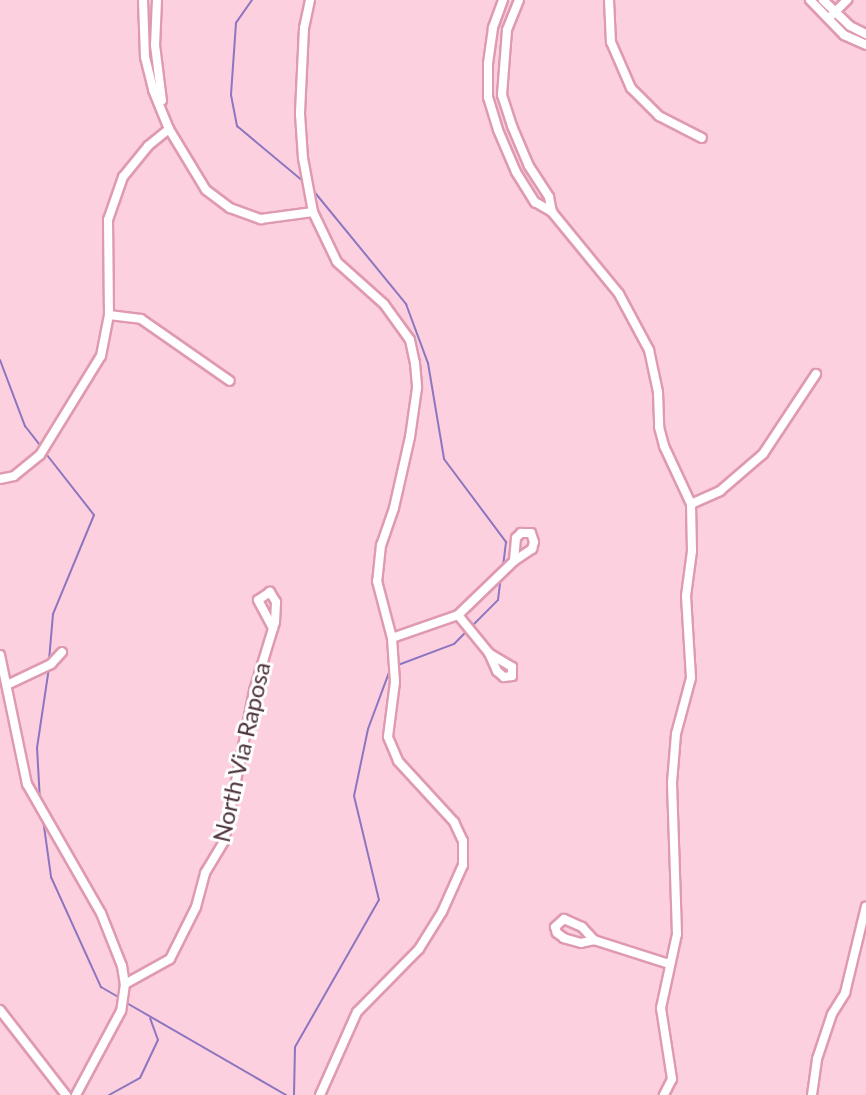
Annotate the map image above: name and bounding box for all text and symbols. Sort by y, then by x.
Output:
street label: North Via Raposa [206,659,276,845]

